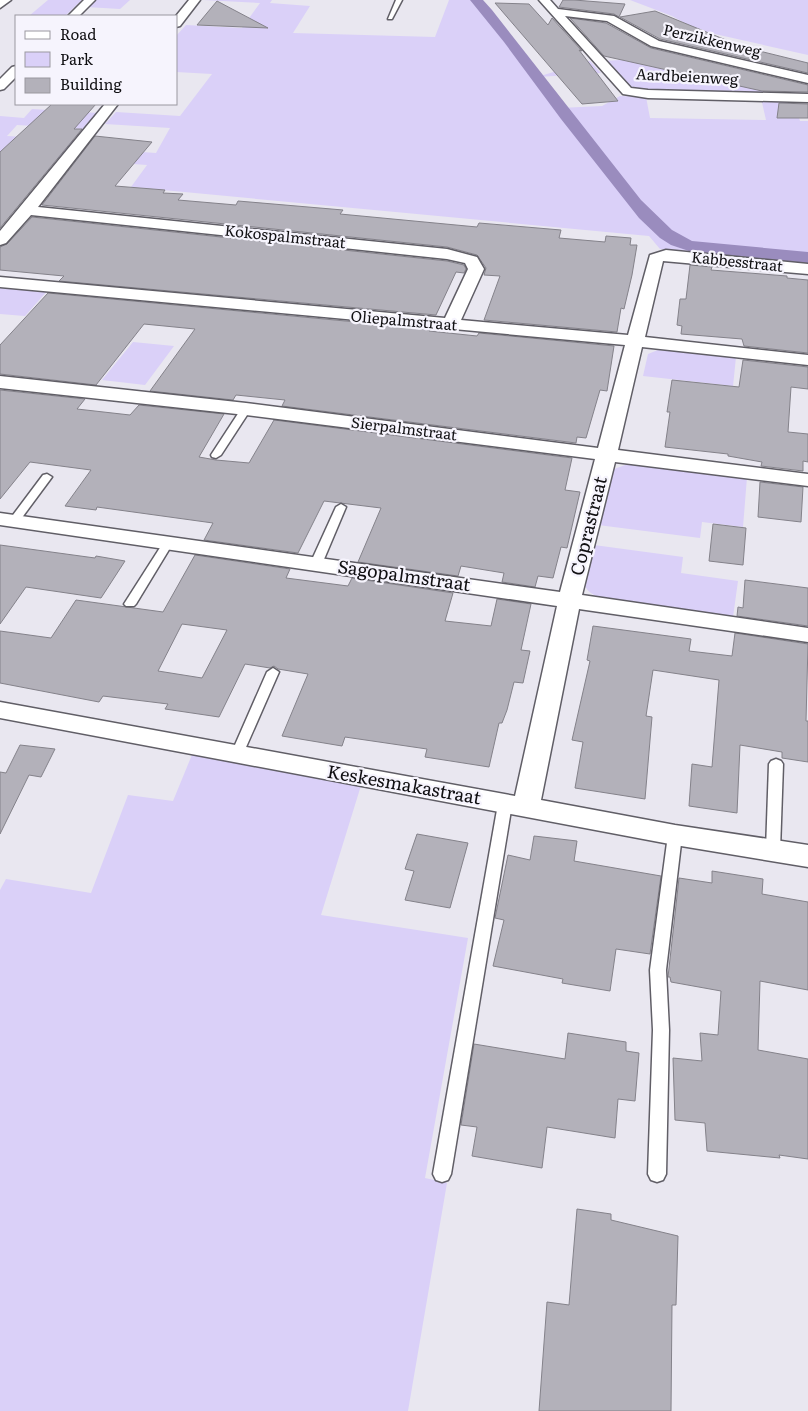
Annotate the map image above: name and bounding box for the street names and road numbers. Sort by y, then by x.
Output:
street label: Perzikkenweg [661,17,764,62]
street label: Aardbeienweg [635,61,740,90]
street label: Kokospalmstraat [223,218,347,253]
street label: Kabbesstraat [690,244,784,277]
street label: Oliepalmstraat [350,303,458,336]
street label: Sierpalmstraat [350,410,459,445]
street label: Coprastraat [562,472,613,578]
street label: Sagopalmstraat [336,552,473,597]
street label: Keskesmakastraat [325,757,484,810]

